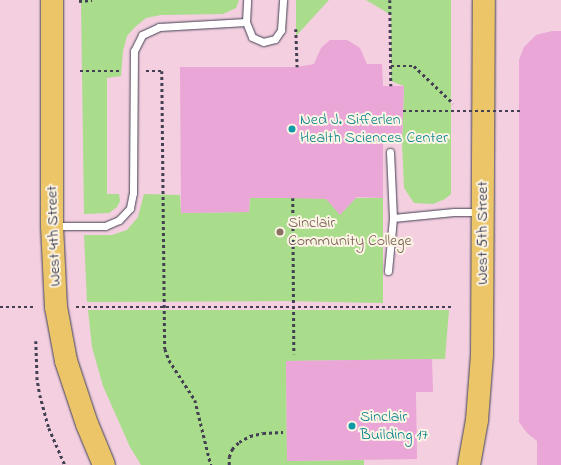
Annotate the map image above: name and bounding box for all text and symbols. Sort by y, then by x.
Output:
place label: Ned J. Sifferlen Health Sciences Center [300,110,448,148]
marker: Ned J. Sifferlen Health Sciences Center [287,124,297,134]
street label: West 5th Street [473,181,493,285]
street label: West 4th Street [43,185,65,287]
place label: Sinclair Community College [288,213,412,251]
marker: Sinclair Community College [275,227,285,237]
place label: Sinclair Building 17 [360,407,428,445]
marker: Sinclair Building 17 [347,421,357,431]

